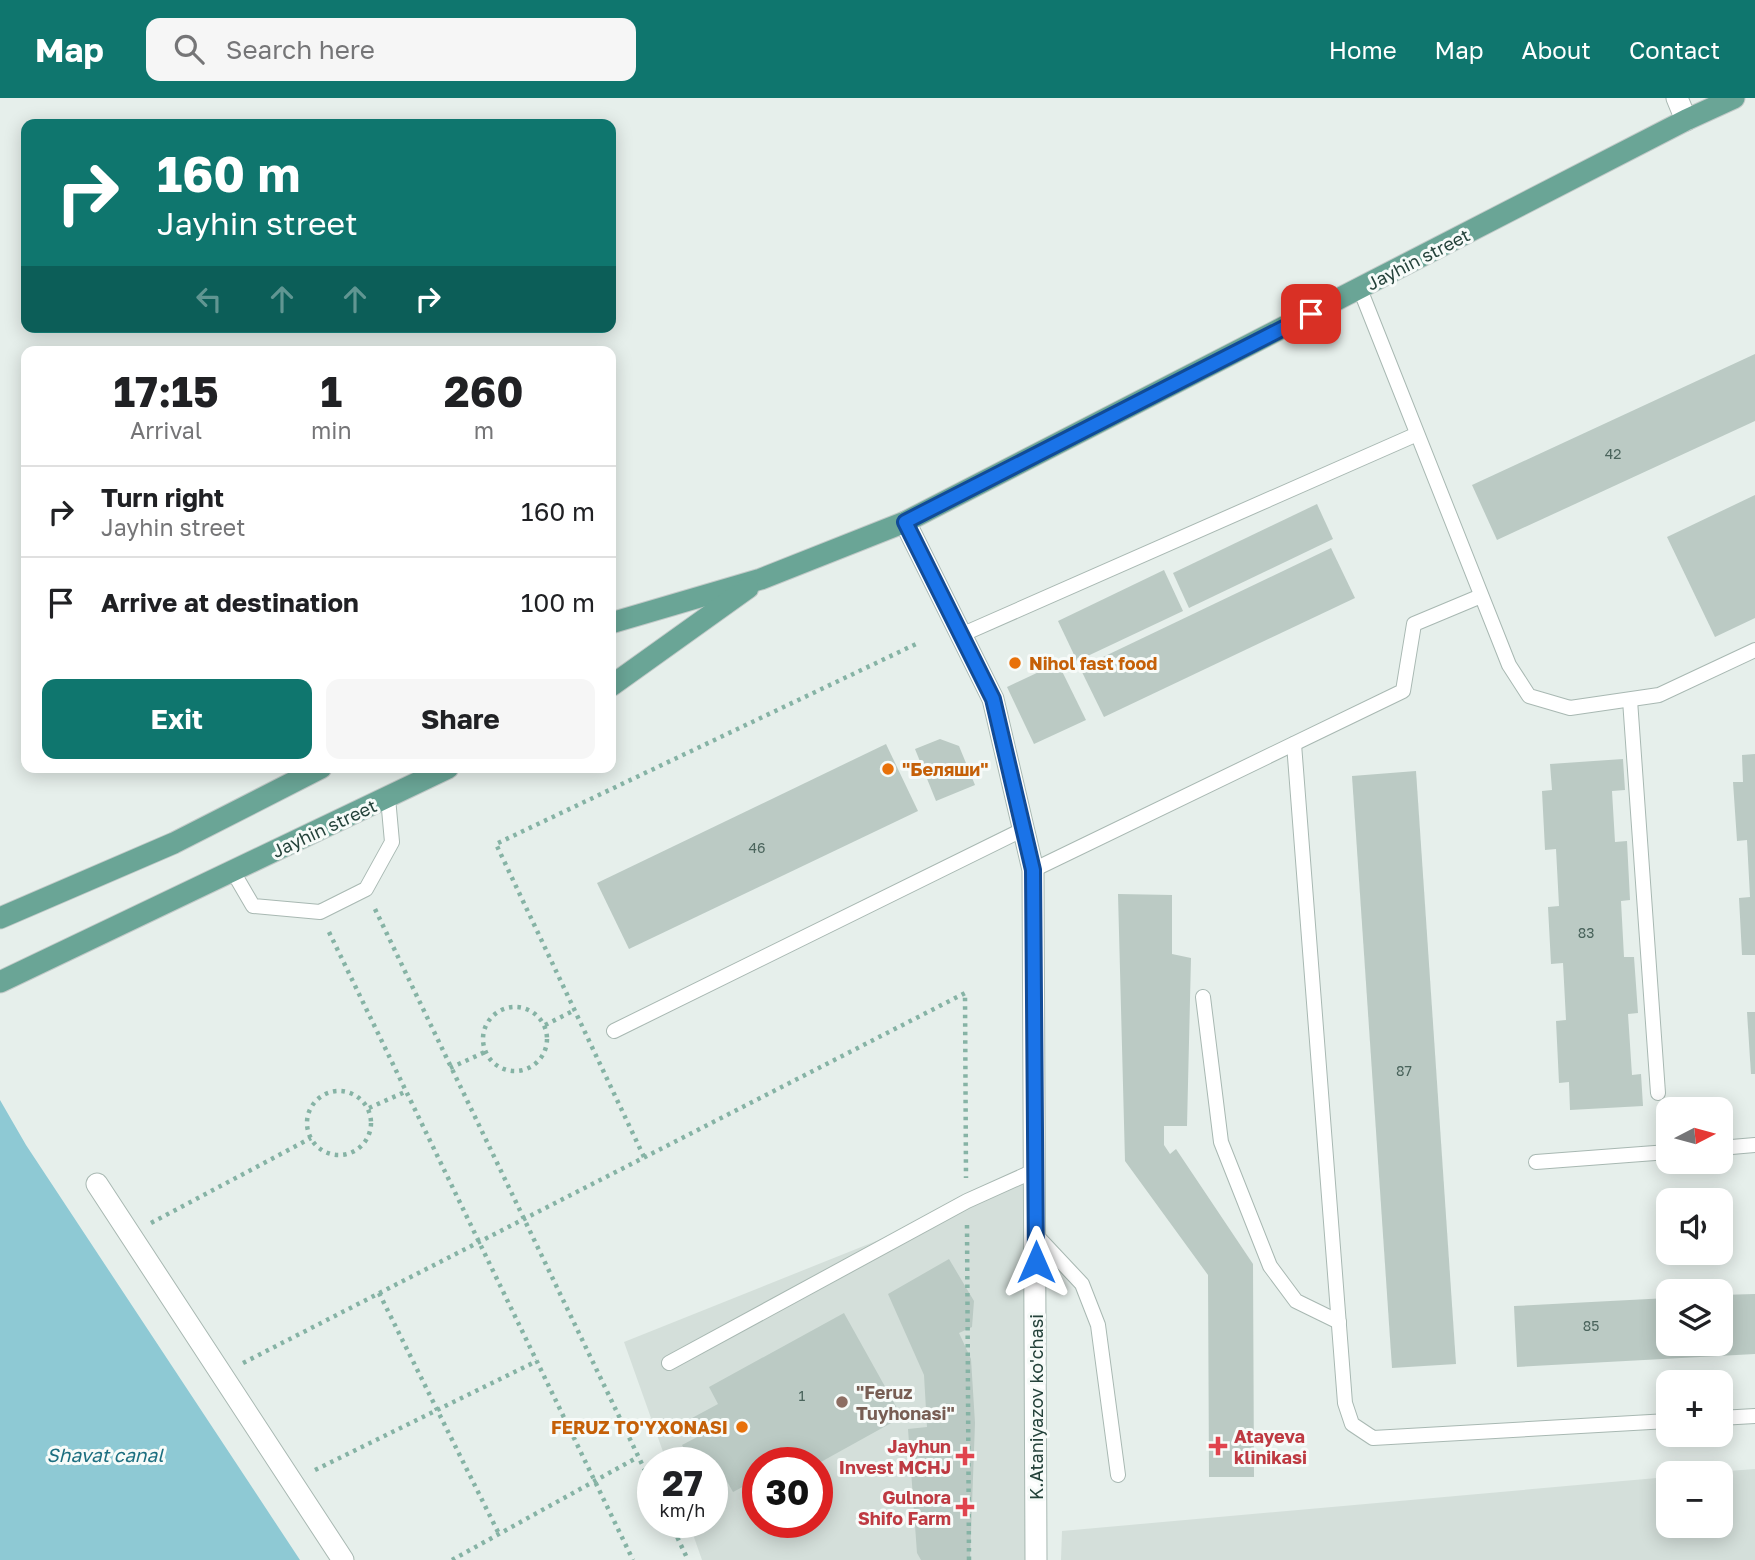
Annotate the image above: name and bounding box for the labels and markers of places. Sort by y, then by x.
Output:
pin [1281,284,1341,344]
place label: Nihol fast food [1029,652,1157,674]
marker: Nihol fast food [1007,655,1023,671]
place label: "Беляши" [902,758,989,780]
marker: "Беляши" [880,761,896,777]
place label: "Feruz Tuyhonasi" [856,1381,955,1424]
marker: "Feruz Tuyhonasi" [834,1394,850,1410]
place label: FERUZ TO'YXONASI [551,1416,728,1438]
marker: FERUZ TO'YXONASI [734,1419,750,1435]
place label: Atayeva klinikasi [1234,1425,1307,1468]
place label: Jayhun Invest MCHJ [839,1435,951,1478]
marker: Atayeva klinikasi [1208,1436,1228,1456]
marker: Jayhun Invest MCHJ [957,1448,973,1464]
place label: Gulnora Shifo Farm [858,1486,951,1529]
marker: Gulnora Shifo Farm [957,1499,973,1515]

